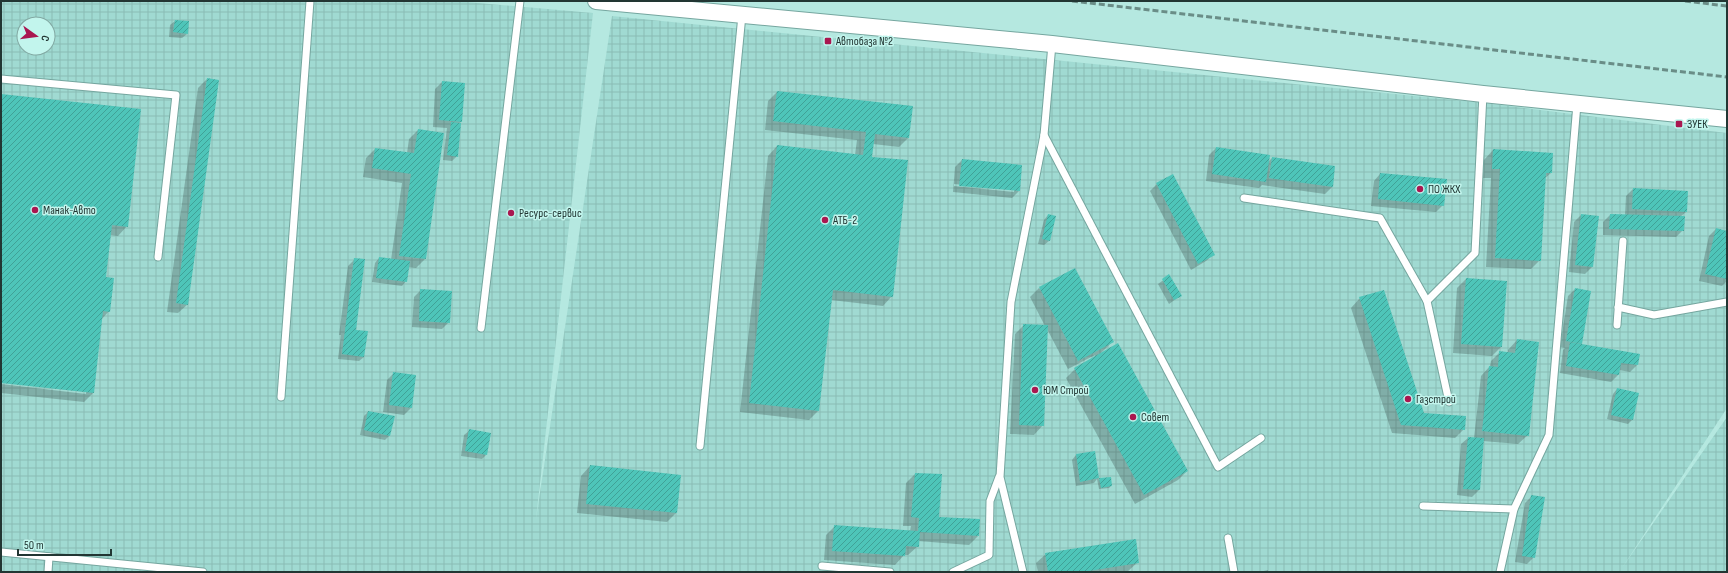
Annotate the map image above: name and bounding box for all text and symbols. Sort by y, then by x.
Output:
north arrow [16,16,56,56]
text: С [38,34,52,43]
place label: Автобаза №2 [835,34,893,49]
marker: Автобаза №2 [823,36,833,46]
place label: ЗУЕК [1687,117,1708,132]
marker: ЗУЕК [1674,119,1684,129]
place label: ПО ЖКХ [1428,182,1461,197]
marker: ПО ЖКХ [1415,184,1425,194]
place label: Манак-Авто [43,203,96,218]
marker: Манак-Авто [30,205,40,215]
place label: Ресурс-сервис [519,206,582,221]
marker: Ресурс-сервис [506,208,516,218]
place label: АТБ-2 [832,213,857,228]
marker: АТБ-2 [820,215,830,225]
place label: ЮМ Строй [1043,383,1088,398]
marker: ЮМ Строй [1030,385,1040,395]
place label: Газстрой [1416,392,1456,407]
marker: Газстрой [1403,394,1413,404]
place label: Совет [1141,410,1170,425]
marker: Совет [1128,412,1138,422]
scale bar [18,531,111,557]
text: 50 m [24,538,44,553]

